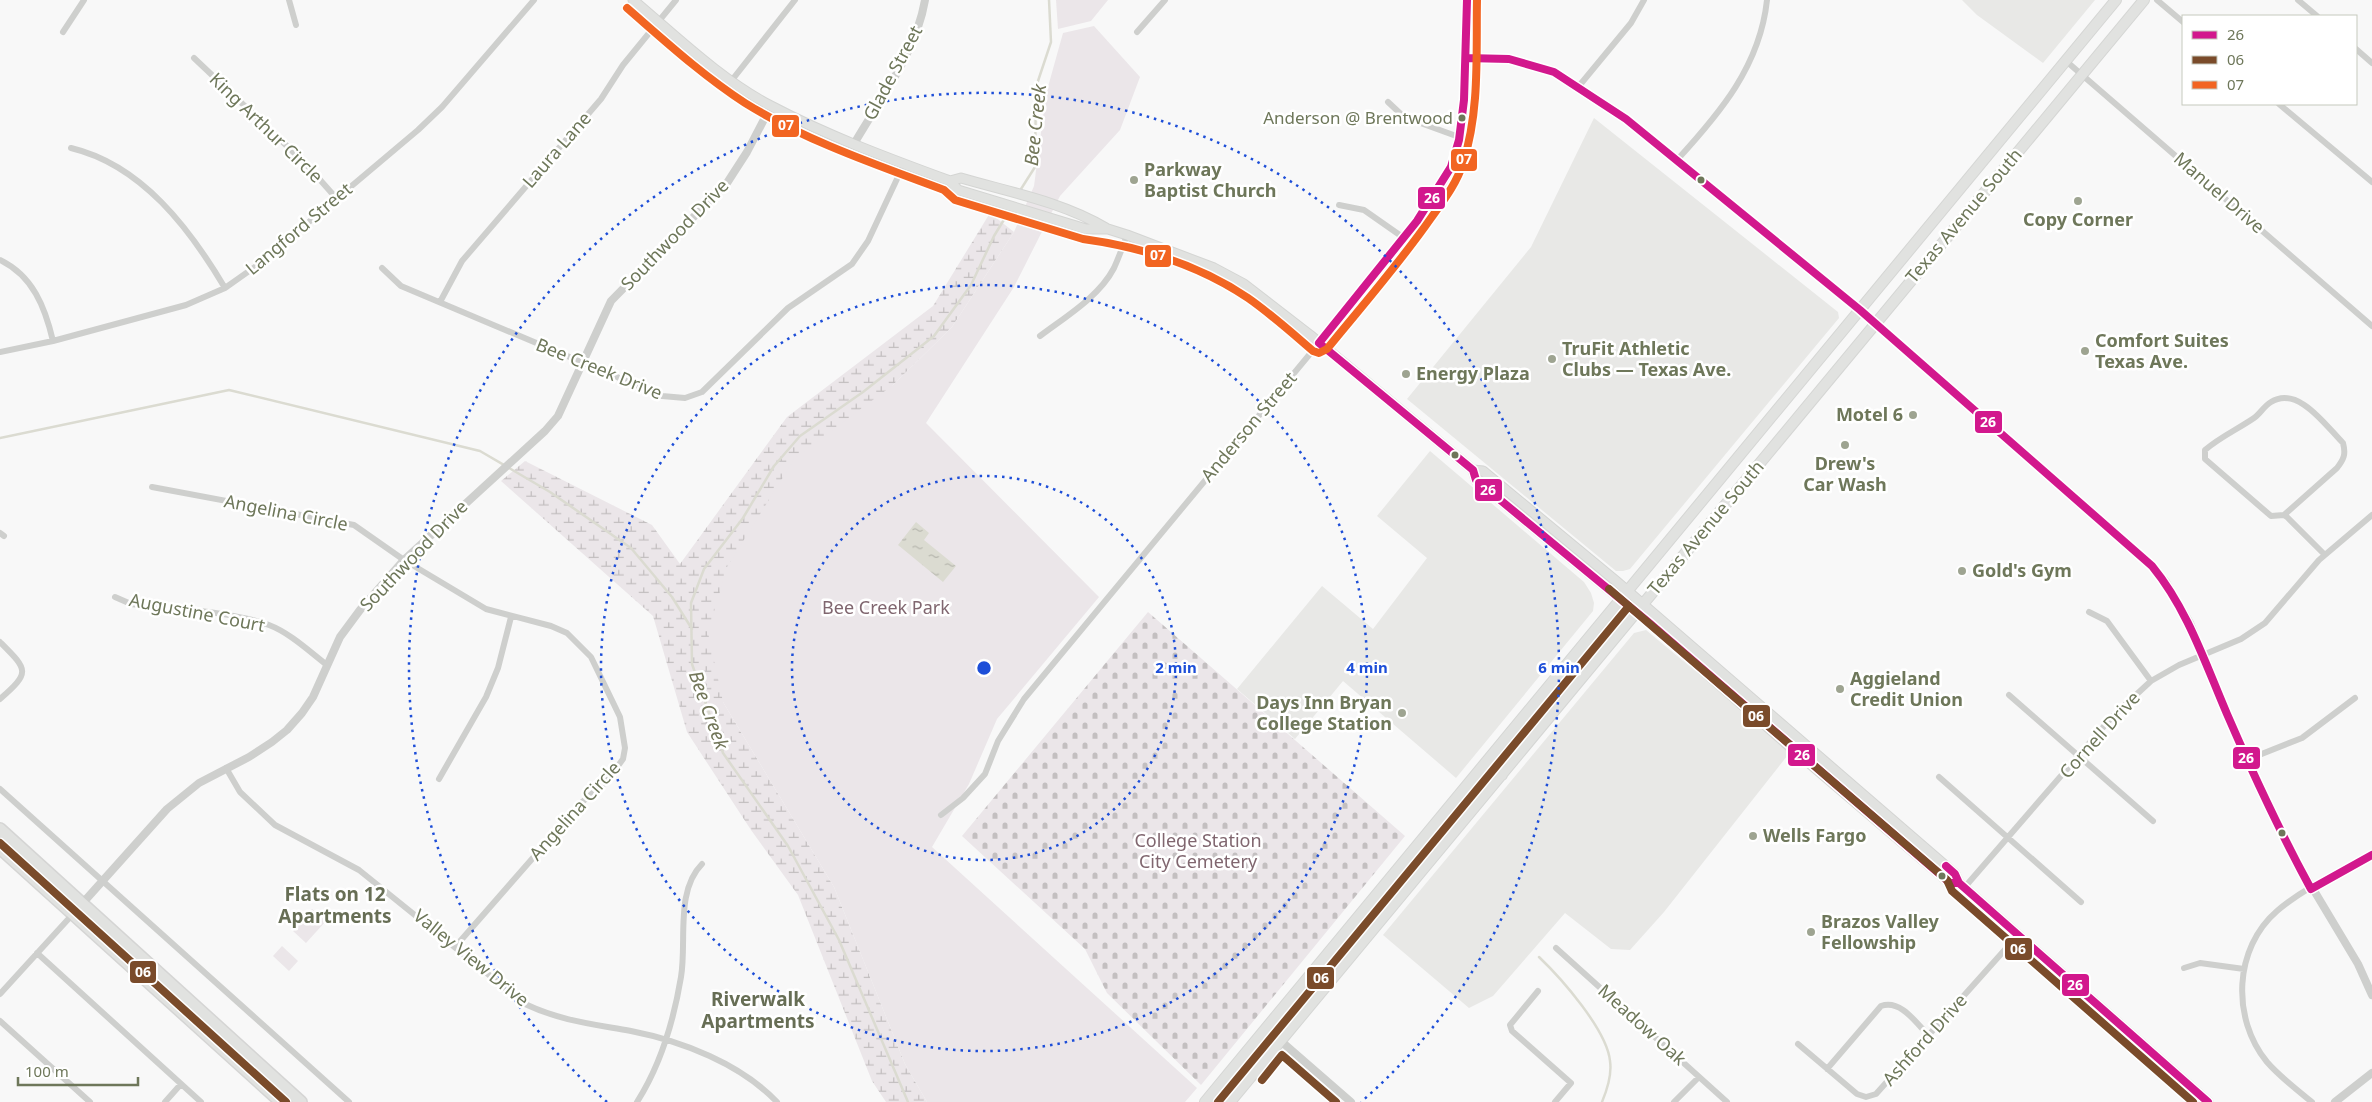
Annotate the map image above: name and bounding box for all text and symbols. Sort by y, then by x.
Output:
legend [2182,15,2357,105]
street label: Glade Street [857,21,927,124]
text: 26 [2227,24,2244,44]
text: 06 [2227,49,2244,69]
street label: King Arthur Circle [205,67,329,188]
text: 07 [2227,74,2244,94]
water label: Bee Creek [1018,82,1052,167]
street label: Laura Lane [517,106,596,192]
place label: Anderson @ Brentwood [1263,106,1453,129]
marker: Anderson @ Brentwood [1457,113,1467,123]
line badge: 07 [771,114,800,138]
text: 07 [778,115,794,134]
street label: Texas Avenue South [1900,143,2027,288]
street label: Manuel Drive [2169,146,2270,238]
line badge: 07 [1450,148,1478,172]
text: 07 [1456,149,1472,168]
place label: Parkway Baptist Church [1144,157,1276,202]
street label: Southwood Drive [615,174,734,295]
marker: Parkway Baptist Church [1128,174,1140,186]
unlabelled marker [1696,175,1706,185]
street label: Langford Street [240,176,357,280]
line badge: 26 [1417,186,1446,210]
text: 26 [1424,188,1440,207]
marker: Copy Corner [2072,195,2084,207]
place label: Copy Corner [2023,207,2133,231]
line badge: 07 [1144,244,1172,268]
text: 07 [1150,245,1166,264]
place label: Comfort Suites Texas Ave. [2095,328,2229,373]
street label: Bee Creek Drive [533,332,666,404]
place label: TruFit Athletic Clubs — Texas Ave. [1562,336,1731,381]
marker: Comfort Suites Texas Ave. [2079,345,2091,357]
marker: TruFit Athletic Clubs — Texas Ave. [1546,353,1558,365]
place label: Energy Plaza [1416,361,1530,385]
street label: Anderson Street [1195,366,1302,486]
marker: Energy Plaza [1400,368,1412,380]
place label: Motel 6 [1836,402,1903,426]
marker: Motel 6 [1907,409,1919,421]
line badge: 26 [1974,410,2003,434]
text: 26 [1980,412,1996,431]
marker: Drew's Car Wash [1839,439,1851,451]
unlabelled marker [1450,450,1460,460]
place label: Drew's Car Wash [1803,451,1887,496]
street label: Texas Avenue South [1642,455,1769,600]
line badge: 26 [1474,478,1503,502]
text: 26 [1480,480,1496,499]
street label: Angelina Circle [222,488,350,536]
street label: Southwood Drive [354,495,473,616]
place label: Gold's Gym [1972,558,2072,582]
marker: Gold's Gym [1956,565,1968,577]
street label: Augustine Court [127,587,268,637]
park label: Bee Creek Park [822,595,950,619]
text: 2 min [1155,657,1197,677]
text: 4 min [1346,657,1388,677]
text: 6 min [1538,657,1580,677]
centre of rings [975,659,993,677]
place label: Aggieland Credit Union [1850,666,1963,711]
water label: Bee Creek [683,667,735,754]
marker: Aggieland Credit Union [1834,683,1846,695]
street label: Cornell Drive [2054,686,2145,783]
place label: Days Inn Bryan College Station [1256,690,1392,735]
line badge: 06 [1742,704,1771,728]
text: 06 [1748,706,1764,725]
marker: Days Inn Bryan College Station [1396,707,1408,719]
line badge: 26 [1787,743,1816,767]
text: 26 [1794,745,1810,764]
line badge: 26 [2232,746,2261,770]
text: 26 [2238,748,2254,767]
street label: Angelina Circle [523,756,625,865]
place label: Wells Fargo [1763,823,1866,847]
park label: College Station City Cemetery [1134,828,1262,873]
unlabelled marker [2277,828,2287,838]
marker: Wells Fargo [1747,830,1759,842]
unlabelled marker [1937,871,1947,881]
district label: Flats on 12 Apartments [278,881,392,929]
street label: Valley View Drive [409,903,534,1011]
place label: Brazos Valley Fellowship [1821,909,1940,954]
marker: Brazos Valley Fellowship [1805,926,1817,938]
line badge: 06 [2004,937,2033,961]
text: 06 [2010,939,2026,958]
line badge: 06 [129,960,157,984]
text: 06 [135,962,151,981]
line badge: 06 [1306,966,1335,990]
text: 06 [1313,968,1329,987]
line badge: 26 [2061,973,2090,997]
text: 26 [2067,975,2083,994]
street label: Meadow Oak [1593,978,1692,1070]
district label: Riverwalk Apartments [701,986,815,1034]
street label: Ashford Drive [1877,988,1972,1090]
scale bar [18,1054,138,1086]
text: 100 m [25,1061,69,1081]

